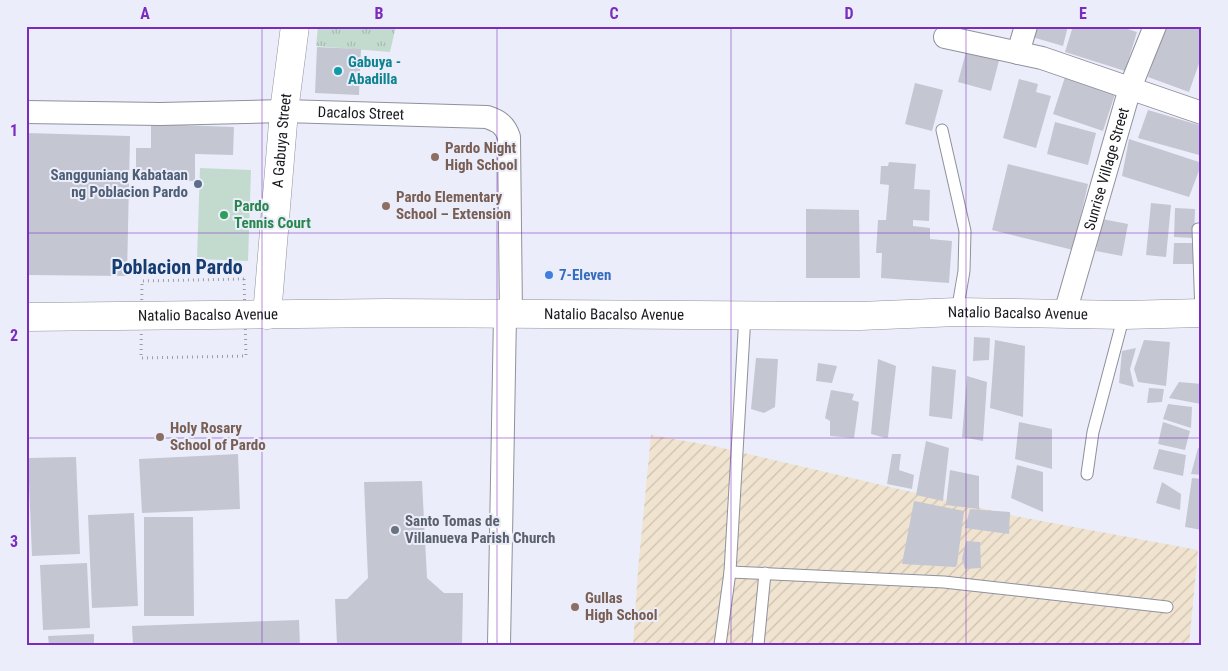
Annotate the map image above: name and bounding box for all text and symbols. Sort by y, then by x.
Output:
text: A [140,4,150,23]
text: B [375,4,384,23]
text: C [609,4,619,23]
text: D [844,4,854,23]
text: E [1079,4,1087,23]
place label: Gabuya - Abadilla [348,53,401,88]
marker: Gabuya - Abadilla [332,65,344,77]
street label: A Gabuya Street [269,92,295,189]
street label: Dacalos Street [317,103,404,124]
street label: Sunrise Village Street [1080,106,1133,232]
text: 1 [10,121,18,140]
place label: Pardo Night High School [445,139,517,174]
marker: Pardo Night High School [429,151,441,163]
place label: Sangguniang Kabataan ng Poblacion Pardo [50,166,188,201]
marker: Sangguniang Kabataan ng Poblacion Pardo [192,178,204,190]
place label: Pardo Elementary School – Extension [396,188,511,223]
place label: Pardo Tennis Court [234,197,311,232]
marker: Pardo Elementary School – Extension [380,200,392,212]
marker: Pardo Tennis Court [218,209,230,221]
district label: Poblacion Pardo [111,255,243,279]
place label: 7-Eleven [559,266,611,284]
marker: 7-Eleven [543,269,555,281]
street label: Natalio Bacalso Avenue [948,303,1088,323]
street label: Natalio Bacalso Avenue [138,305,278,325]
street label: Natalio Bacalso Avenue [544,305,684,324]
text: 2 [10,326,18,345]
place label: Holy Rosary School of Pardo [170,419,266,454]
marker: Holy Rosary School of Pardo [154,431,166,443]
place label: Santo Tomas de Villanueva Parish Church [405,512,555,547]
marker: Santo Tomas de Villanueva Parish Church [389,524,401,536]
text: 3 [10,532,18,551]
place label: Gullas High School [585,589,657,624]
marker: Gullas High School [569,601,581,613]

